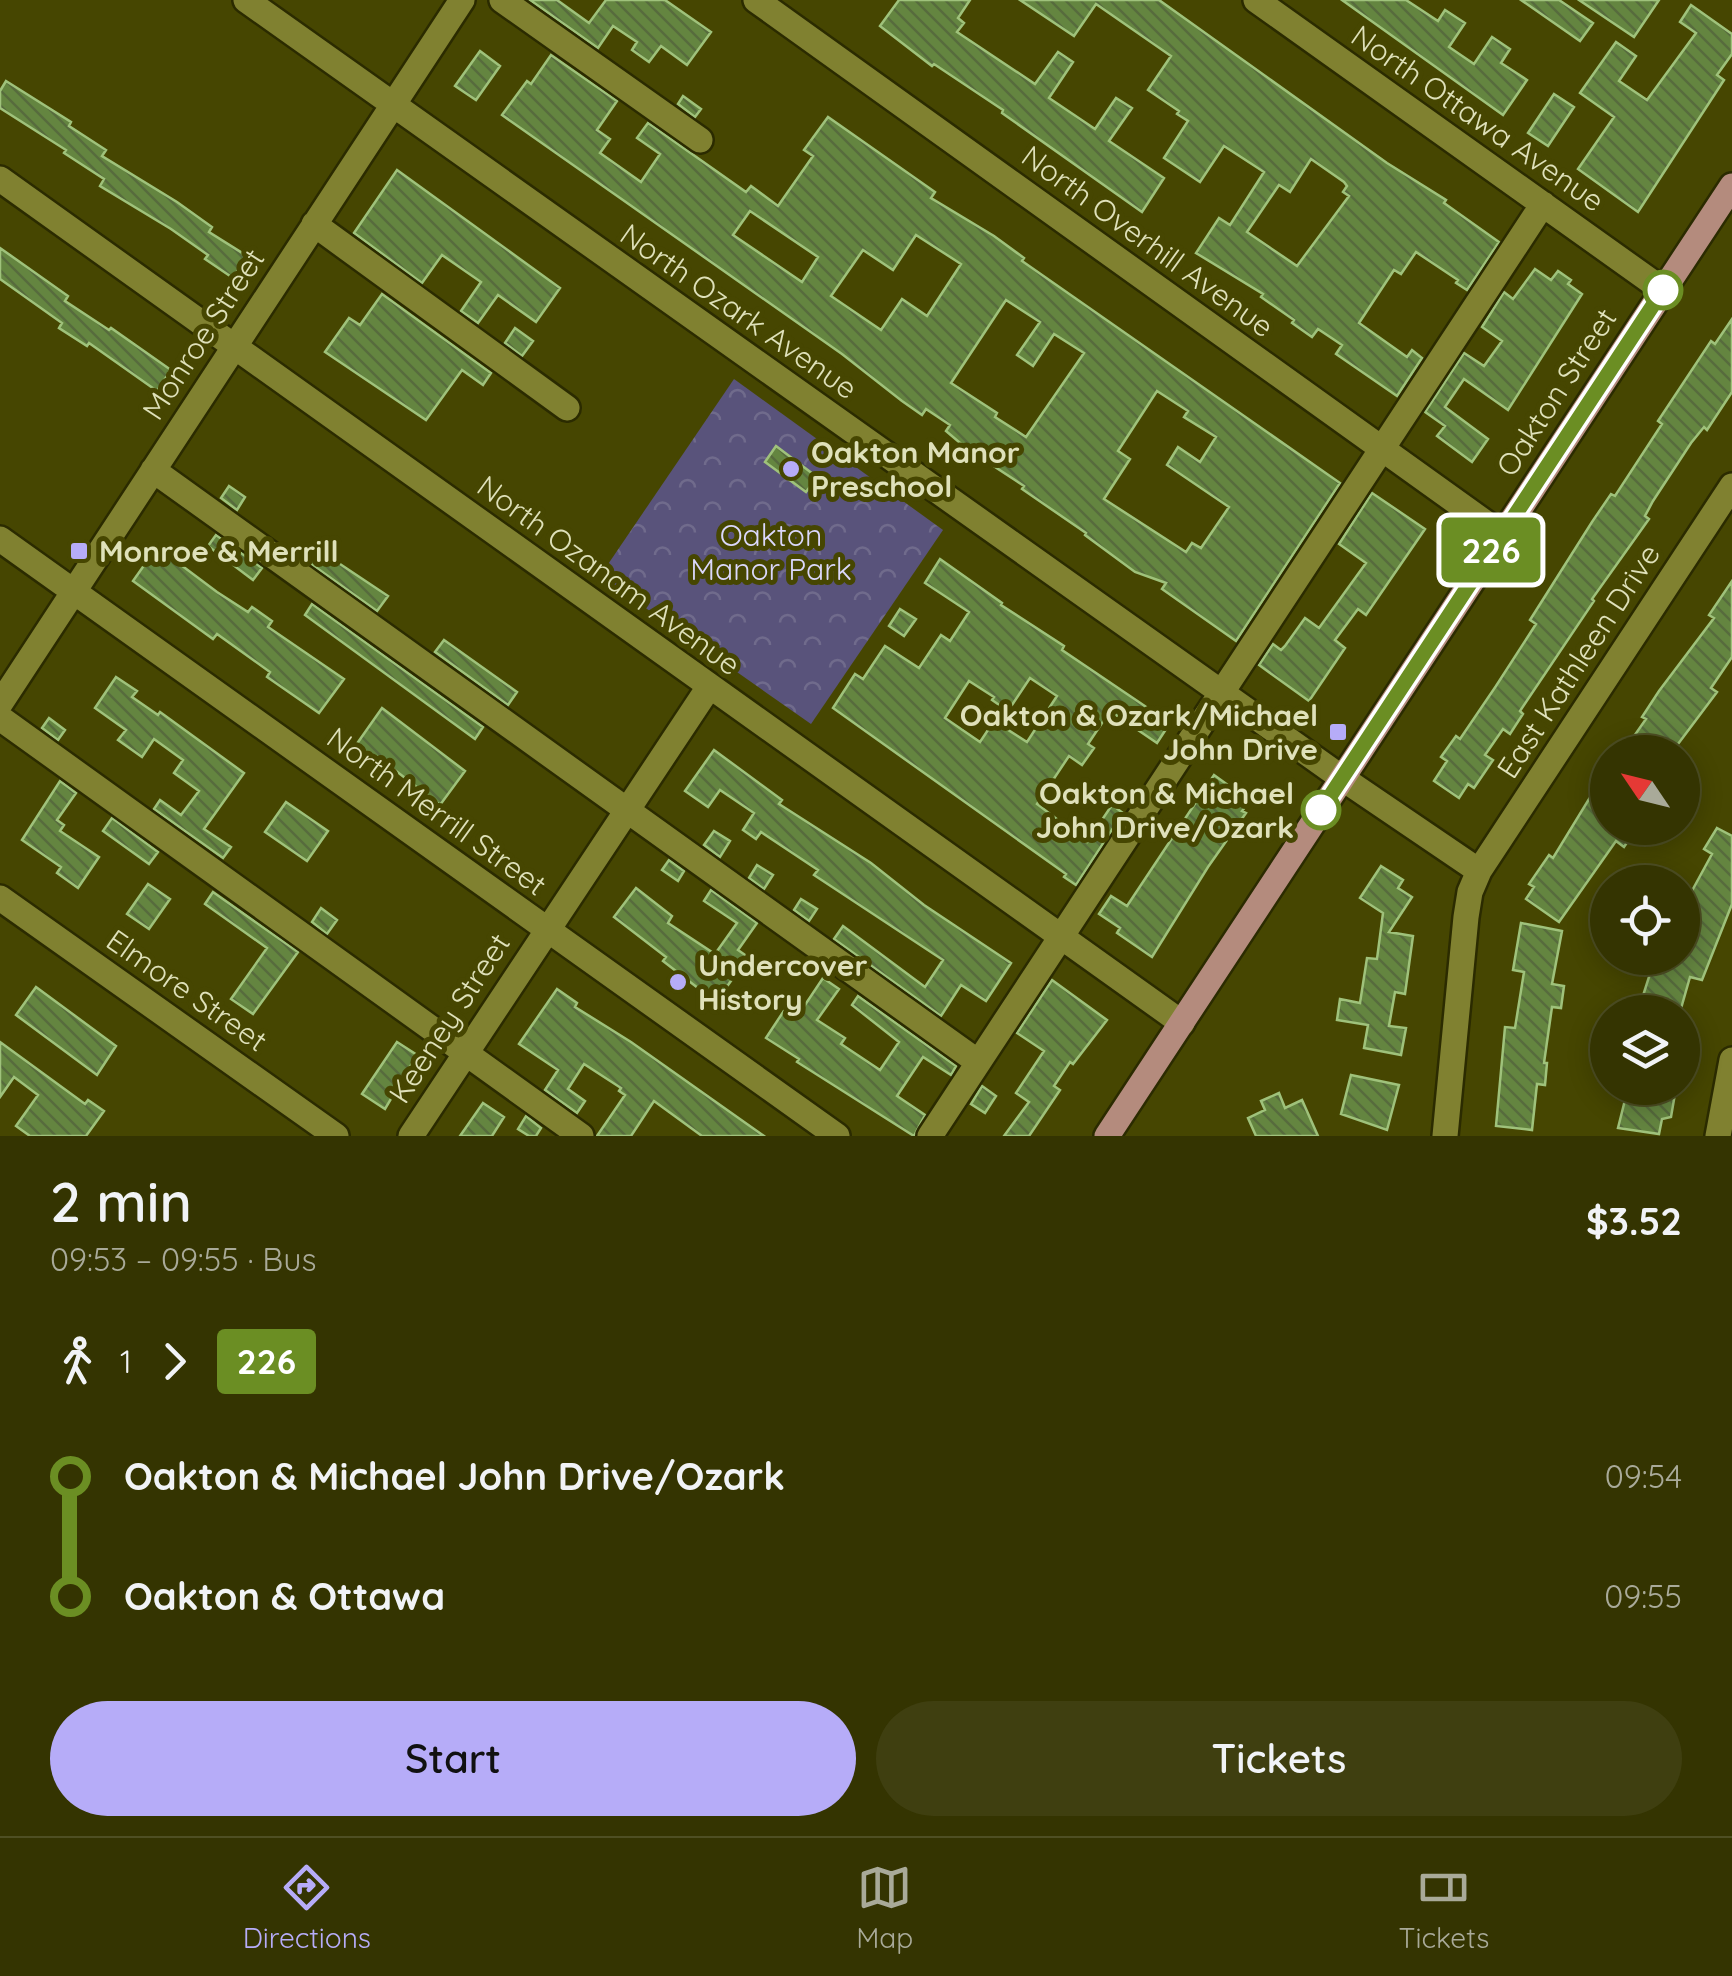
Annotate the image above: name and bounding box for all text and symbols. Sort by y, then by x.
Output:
street label: North Ottawa Avenue [1344,16,1612,220]
street label: North Overhill Avenue [1015,137,1281,345]
street label: North Ozark Avenue [613,215,865,407]
street label: Monroe Street [134,241,272,427]
unlabelled marker [1644,271,1682,309]
street label: Oakton Street [1488,301,1624,483]
place label: Oakton Manor Preschool [811,433,1020,505]
marker: Oakton Manor Preschool [780,458,802,480]
street label: North Ozanam Avenue [470,467,748,683]
park label: Oakton Manor Park [690,516,852,588]
line badge: 226 [1434,518,1548,582]
text: 226 [1461,528,1521,572]
place label: Monroe & Merrill [99,532,339,570]
street label: East Kathleen Drive [1488,537,1668,785]
marker: Monroe & Merrill [68,540,90,562]
place label: Oakton & Ozark/Michael John Drive [960,696,1318,768]
street label: North Merrill Street [320,719,554,903]
marker: Oakton & Ozark/Michael John Drive [1327,721,1349,743]
north arrow [1590,735,1700,845]
map controls [1590,735,1700,1105]
place label: Oakton & Michael John Drive/Ozark [1036,774,1294,846]
marker: Oakton & Michael John Drive/Ozark [1302,791,1340,829]
button: locate [1590,865,1700,975]
street label: Elmore Street [99,921,275,1059]
street label: Keeney Street [380,926,518,1110]
place label: Undercover History [698,946,868,1018]
marker: Undercover History [667,971,689,993]
button: layers [1590,995,1700,1105]
text: 2 min [50,1167,192,1236]
text: $3.52 [1586,1197,1682,1245]
text: 09:53 – 09:55 · Bus [50,1239,316,1279]
icon: walk [50,1334,105,1389]
icon: forward [147,1334,202,1389]
text: 226 [237,1339,296,1383]
text: 1 [120,1341,132,1381]
text: Oakton & Michael John Drive/Ozark [124,1452,785,1500]
text: 09:54 [1605,1456,1682,1496]
text: Oakton & Ottawa [124,1572,445,1620]
text: 09:55 [1604,1576,1682,1616]
button: Start [50,1701,856,1816]
button: Tickets [876,1701,1682,1816]
tab: Directions [243,1860,371,1955]
tab: Map [856,1860,913,1955]
tab: Tickets [1399,1860,1489,1955]

